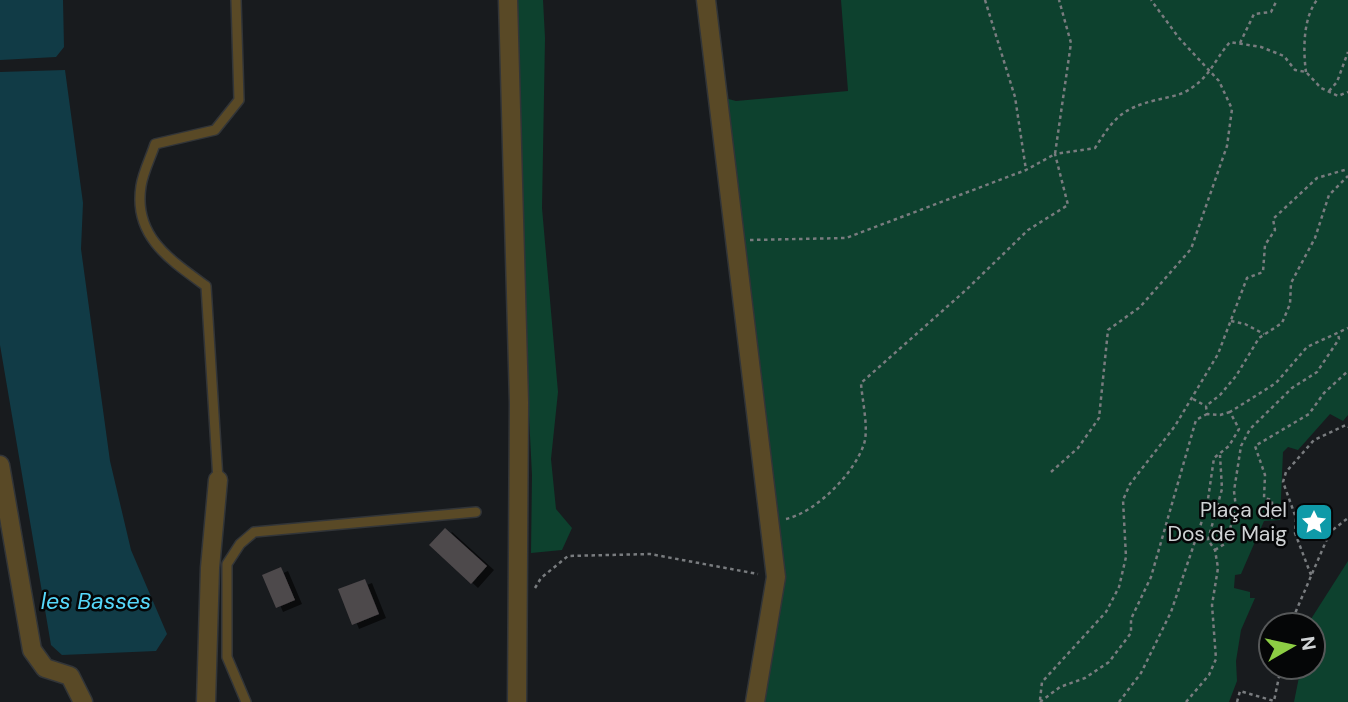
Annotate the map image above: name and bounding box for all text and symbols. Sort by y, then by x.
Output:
place label: Plaça del Dos de Maig [1167,496,1287,548]
place icon: Plaça del Dos de Maig [1293,501,1335,543]
water label: les Basses [41,586,151,616]
north arrow [1257,611,1327,681]
text: N [1295,635,1322,652]

